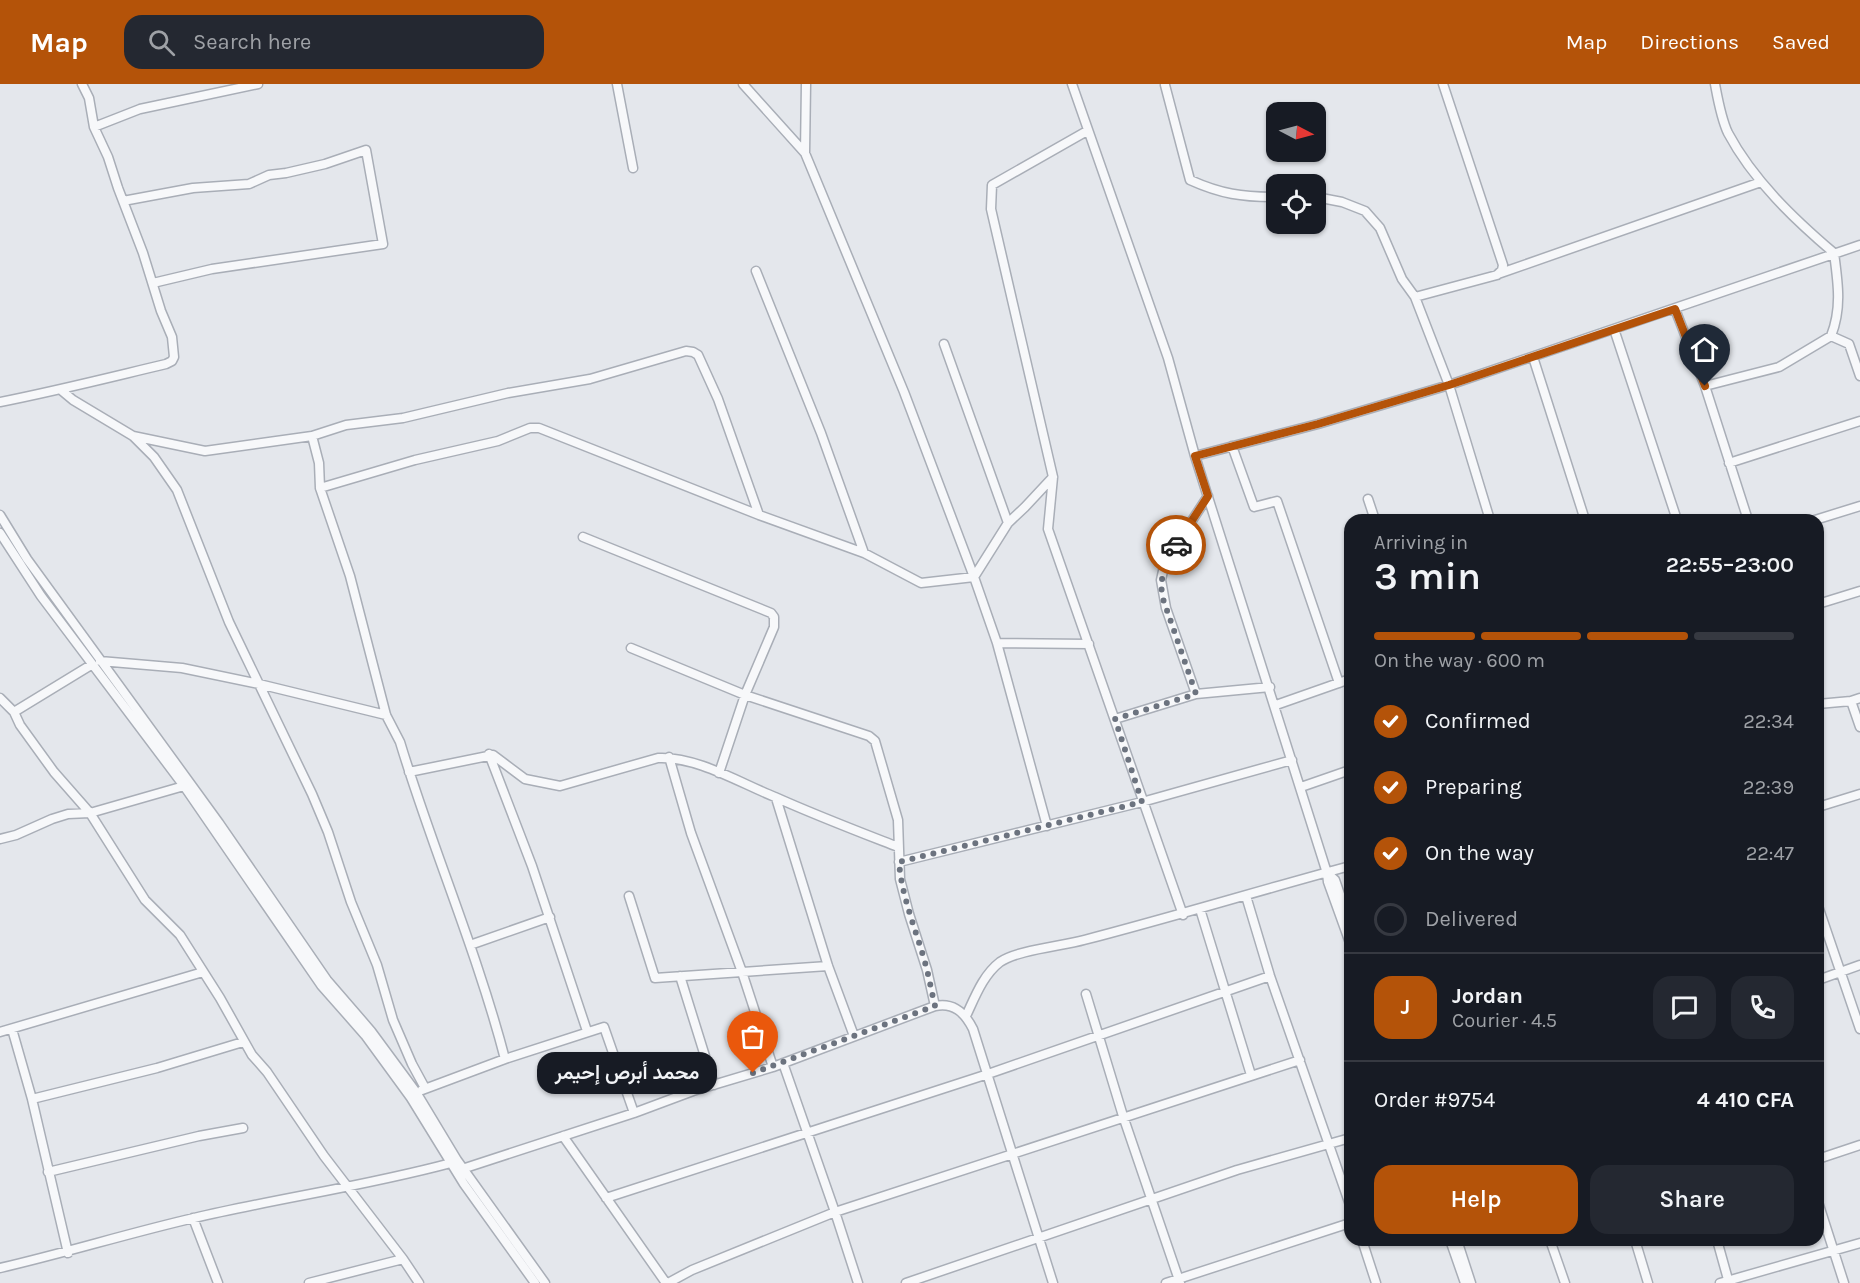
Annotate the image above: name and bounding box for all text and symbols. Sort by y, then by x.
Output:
search box [124,15,544,69]
text: Map [30,26,88,59]
icon: search [145,26,178,59]
text: Search here [193,29,311,55]
text: Map [1566,30,1607,54]
text: Directions [1640,30,1739,54]
text: Saved [1772,30,1830,54]
north arrow [1266,102,1326,162]
map controls [1266,102,1326,234]
button: locate [1266,174,1326,234]
pin [1679,324,1730,386]
icon: home [1688,333,1721,366]
courier [1146,515,1206,575]
icon: car [1160,529,1193,562]
text: Arriving in [1374,531,1468,554]
text: 22:55–23:00 [1666,552,1794,578]
text: 3 min [1374,553,1481,599]
text: On the way · 600 m [1374,649,1545,672]
icon: check [1374,705,1407,738]
text: Confirmed [1425,708,1531,734]
text: 22:34 [1743,710,1794,733]
icon: check [1374,771,1407,804]
text: Preparing [1425,774,1522,800]
text: 22:39 [1743,776,1794,799]
icon: check [1374,837,1407,870]
text: On the way [1425,840,1534,866]
text: 22:47 [1746,842,1794,865]
text: Delivered [1425,906,1518,932]
button: chat [1653,976,1716,1039]
button: phone [1731,976,1794,1039]
text: Jordan [1452,983,1523,1009]
text: J [1401,994,1410,1020]
text: Courier · 4.5 [1452,1009,1557,1032]
pin [727,1011,778,1073]
icon: bag [736,1020,769,1053]
callout: محمد أبرص إحيمر [537,1052,717,1094]
text: محمد أبرص إحيمر [555,1061,699,1084]
text: Order #9754 [1374,1087,1495,1113]
text: 4 410 CFA [1697,1087,1794,1113]
button: Help [1374,1165,1578,1234]
button: Share [1590,1165,1794,1234]

